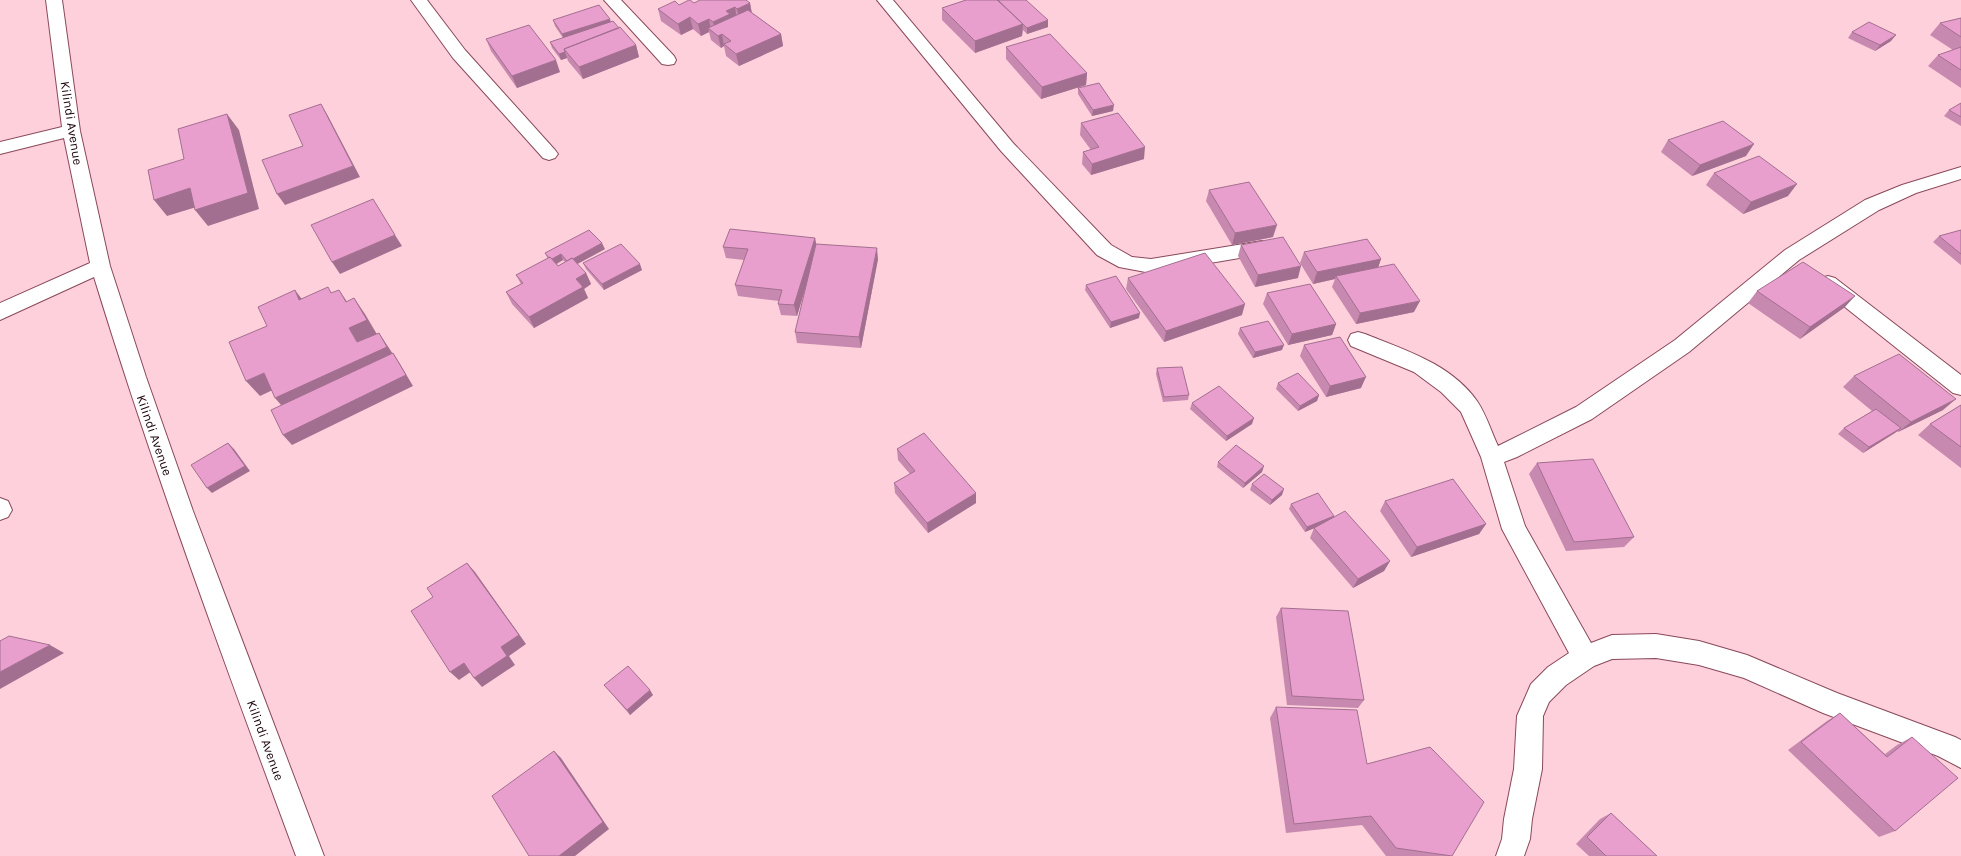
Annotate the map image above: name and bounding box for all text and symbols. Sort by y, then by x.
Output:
street label: Kilindi Avenue [57,80,86,166]
street label: Kilindi Avenue [134,393,175,478]
street label: Kilindi Avenue [244,698,287,783]

